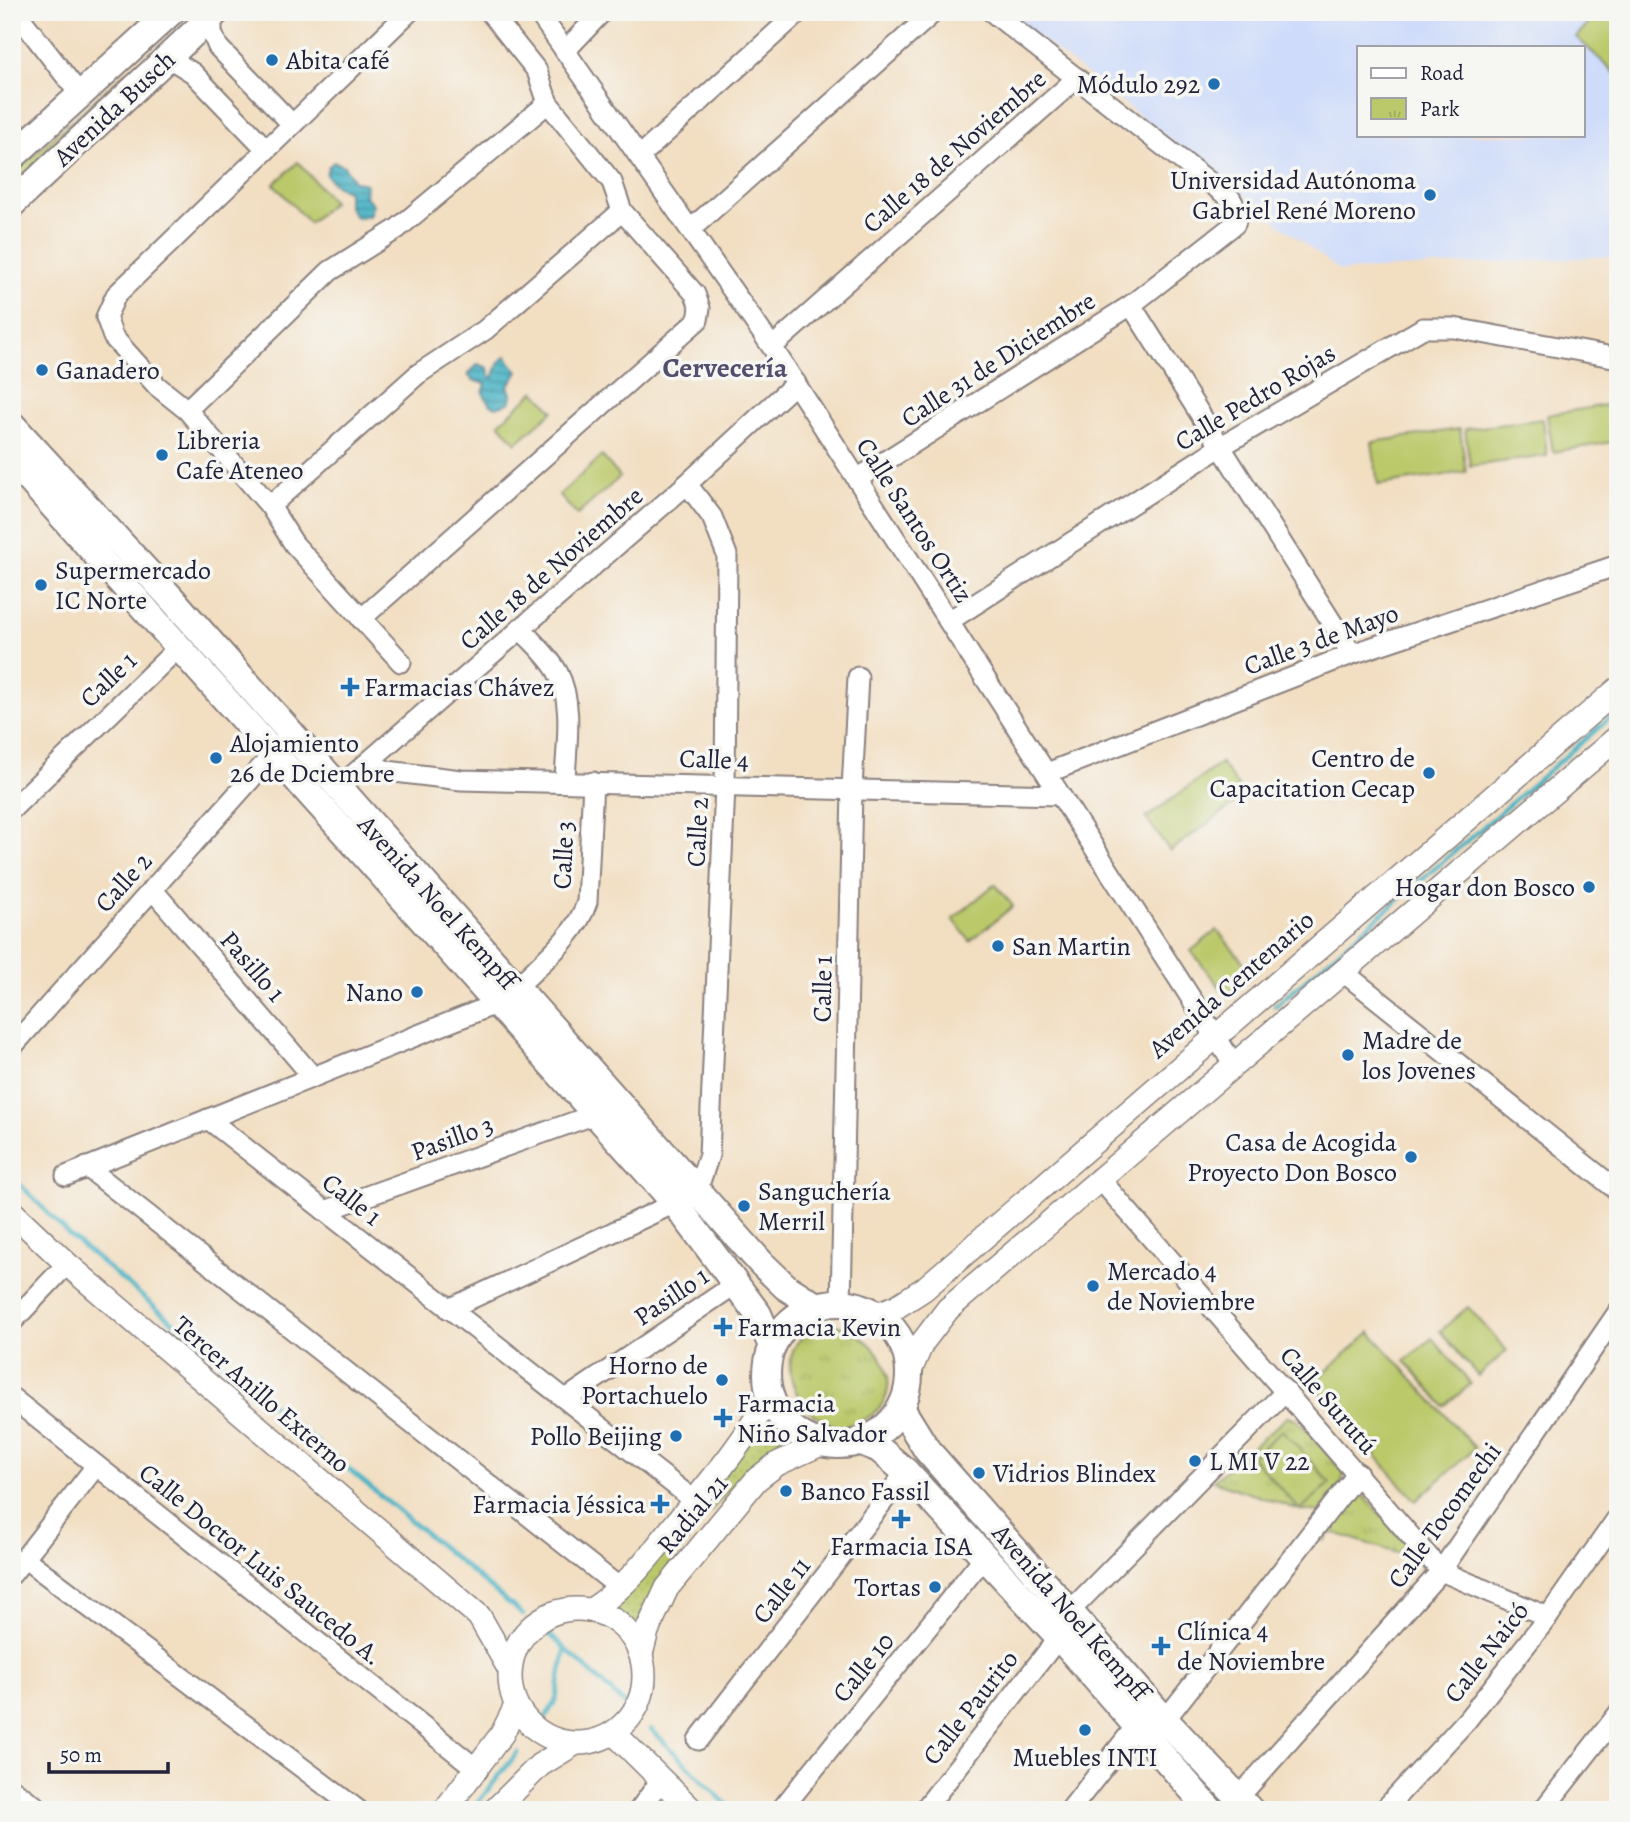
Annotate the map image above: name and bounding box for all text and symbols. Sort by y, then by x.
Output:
street label: Avenida Busch [45,43,183,175]
place label: Abita café [285,43,390,78]
legend [1357,46,1584,136]
marker: Abita café [264,52,280,68]
text: Road [1420,59,1464,87]
street label: Calle 18 de Noviembre [855,62,1054,241]
place label: Módulo 292 [1077,67,1200,102]
marker: Módulo 292 [1206,76,1222,92]
text: Park [1420,95,1460,123]
place label: Universidad Autónoma Gabriel René Moreno [1170,163,1416,228]
marker: Universidad Autónoma Gabriel René Moreno [1422,187,1438,203]
street label: Calle 31 de Diciembre [894,283,1102,435]
street label: Calle Pedro Rojas [1168,336,1342,459]
district label: Cervecería [662,349,788,387]
place label: Ganadero [56,353,160,388]
marker: Ganadero [34,362,50,378]
place label: Libreria Cafe Ateneo [176,423,304,488]
street label: Calle Santos Ortiz [848,431,981,610]
marker: Libreria Cafe Ateneo [154,447,170,463]
street label: Calle 18 de Noviembre [452,479,651,658]
place label: Supermercado IC Norte [55,553,211,618]
marker: Supermercado IC Norte [33,577,49,593]
street label: Calle 3 de Mayo [1239,595,1403,684]
street label: Calle 1 [72,644,145,715]
place label: Farmacias Chávez [364,670,555,705]
marker: Farmacias Chávez [342,679,358,695]
place label: Alojamiento 26 de Dciembre [229,726,395,791]
street label: Calle 4 [679,741,750,778]
place label: Centro de Capacitation Cecap [1209,741,1415,806]
marker: Alojamiento 26 de Dciembre [208,750,224,766]
marker: Centro de Capacitation Cecap [1421,765,1437,781]
street label: Calle 2 [678,796,717,868]
street label: Avenida Noel Kempff [349,807,528,1000]
street label: Calle 3 [544,820,583,890]
street label: Calle 2 [87,845,160,920]
place label: Hogar don Bosco [1395,870,1575,905]
marker: Hogar don Bosco [1581,879,1597,895]
street label: Avenida Centenario [1140,903,1322,1067]
street label: Pasillo 1 [212,923,293,1009]
place label: San Martin [1012,929,1131,964]
marker: San Martin [990,938,1006,954]
street label: Calle 1 [804,955,841,1023]
place label: Nano [346,975,403,1010]
marker: Nano [409,984,425,1000]
place label: Madre de los Jovenes [1362,1023,1476,1088]
marker: Madre de los Jovenes [1340,1047,1356,1063]
street label: Pasillo 3 [406,1107,498,1170]
place label: Casa de Acogida Proyecto Don Bosco [1187,1125,1397,1190]
marker: Casa de Acogida Proyecto Don Bosco [1403,1149,1419,1165]
street label: Calle 1 [315,1165,389,1234]
place label: Sanguchería Merril [758,1174,891,1239]
marker: Sanguchería Merril [736,1198,752,1214]
place label: Mercado 4 de Noviembre [1107,1254,1255,1319]
street label: Pasillo 1 [627,1259,716,1334]
marker: Mercado 4 de Noviembre [1085,1278,1101,1294]
street label: Tercer Anillo Externo [166,1308,358,1481]
place label: Farmacia Kevin [737,1310,901,1345]
marker: Farmacia Kevin [715,1319,731,1335]
street label: Calle Surutú [1272,1339,1386,1462]
place label: Horno de Portachuelo [581,1348,708,1413]
marker: Horno de Portachuelo [714,1372,730,1388]
place label: Farmacia Niño Salvador [737,1386,887,1451]
marker: Farmacia Niño Salvador [715,1410,731,1426]
place label: Pollo Beijing [530,1419,662,1454]
marker: Pollo Beijing [668,1428,684,1444]
street label: Calle Tocomechi [1380,1435,1509,1595]
place label: L MI V 22 [1209,1444,1310,1479]
marker: L MI V 22 [1187,1453,1203,1469]
street label: Calle Doctor Luis Saucedo A. [132,1455,390,1674]
place label: Vidrios Blindex [992,1456,1156,1491]
marker: Vidrios Blindex [971,1465,987,1481]
street label: Radial 21 [649,1467,736,1561]
place label: Banco Fassil [800,1474,930,1509]
marker: Banco Fassil [778,1483,794,1499]
place label: Farmacia Jéssica [472,1487,646,1522]
marker: Farmacia Jéssica [652,1496,668,1512]
marker: Farmacia ISA [893,1511,909,1527]
street label: Avenida Noel Kempff [983,1516,1159,1711]
place label: Farmacia ISA [830,1529,973,1564]
street label: Calle 11 [744,1550,819,1631]
place label: Tortas [854,1570,921,1605]
marker: Tortas [927,1579,943,1595]
street label: Calle Naicó [1436,1595,1537,1710]
place label: Clínica 4 de Noviembre [1177,1614,1325,1679]
street label: Calle 10 [824,1625,902,1710]
marker: Clínica 4 de Noviembre [1151,1636,1171,1656]
street label: Calle Paurito [915,1643,1026,1772]
marker: Muebles INTI [1077,1722,1093,1738]
scale bar [49,1731,168,1775]
place label: Muebles INTI [1012,1740,1158,1775]
text: 50 m [60,1741,102,1769]

